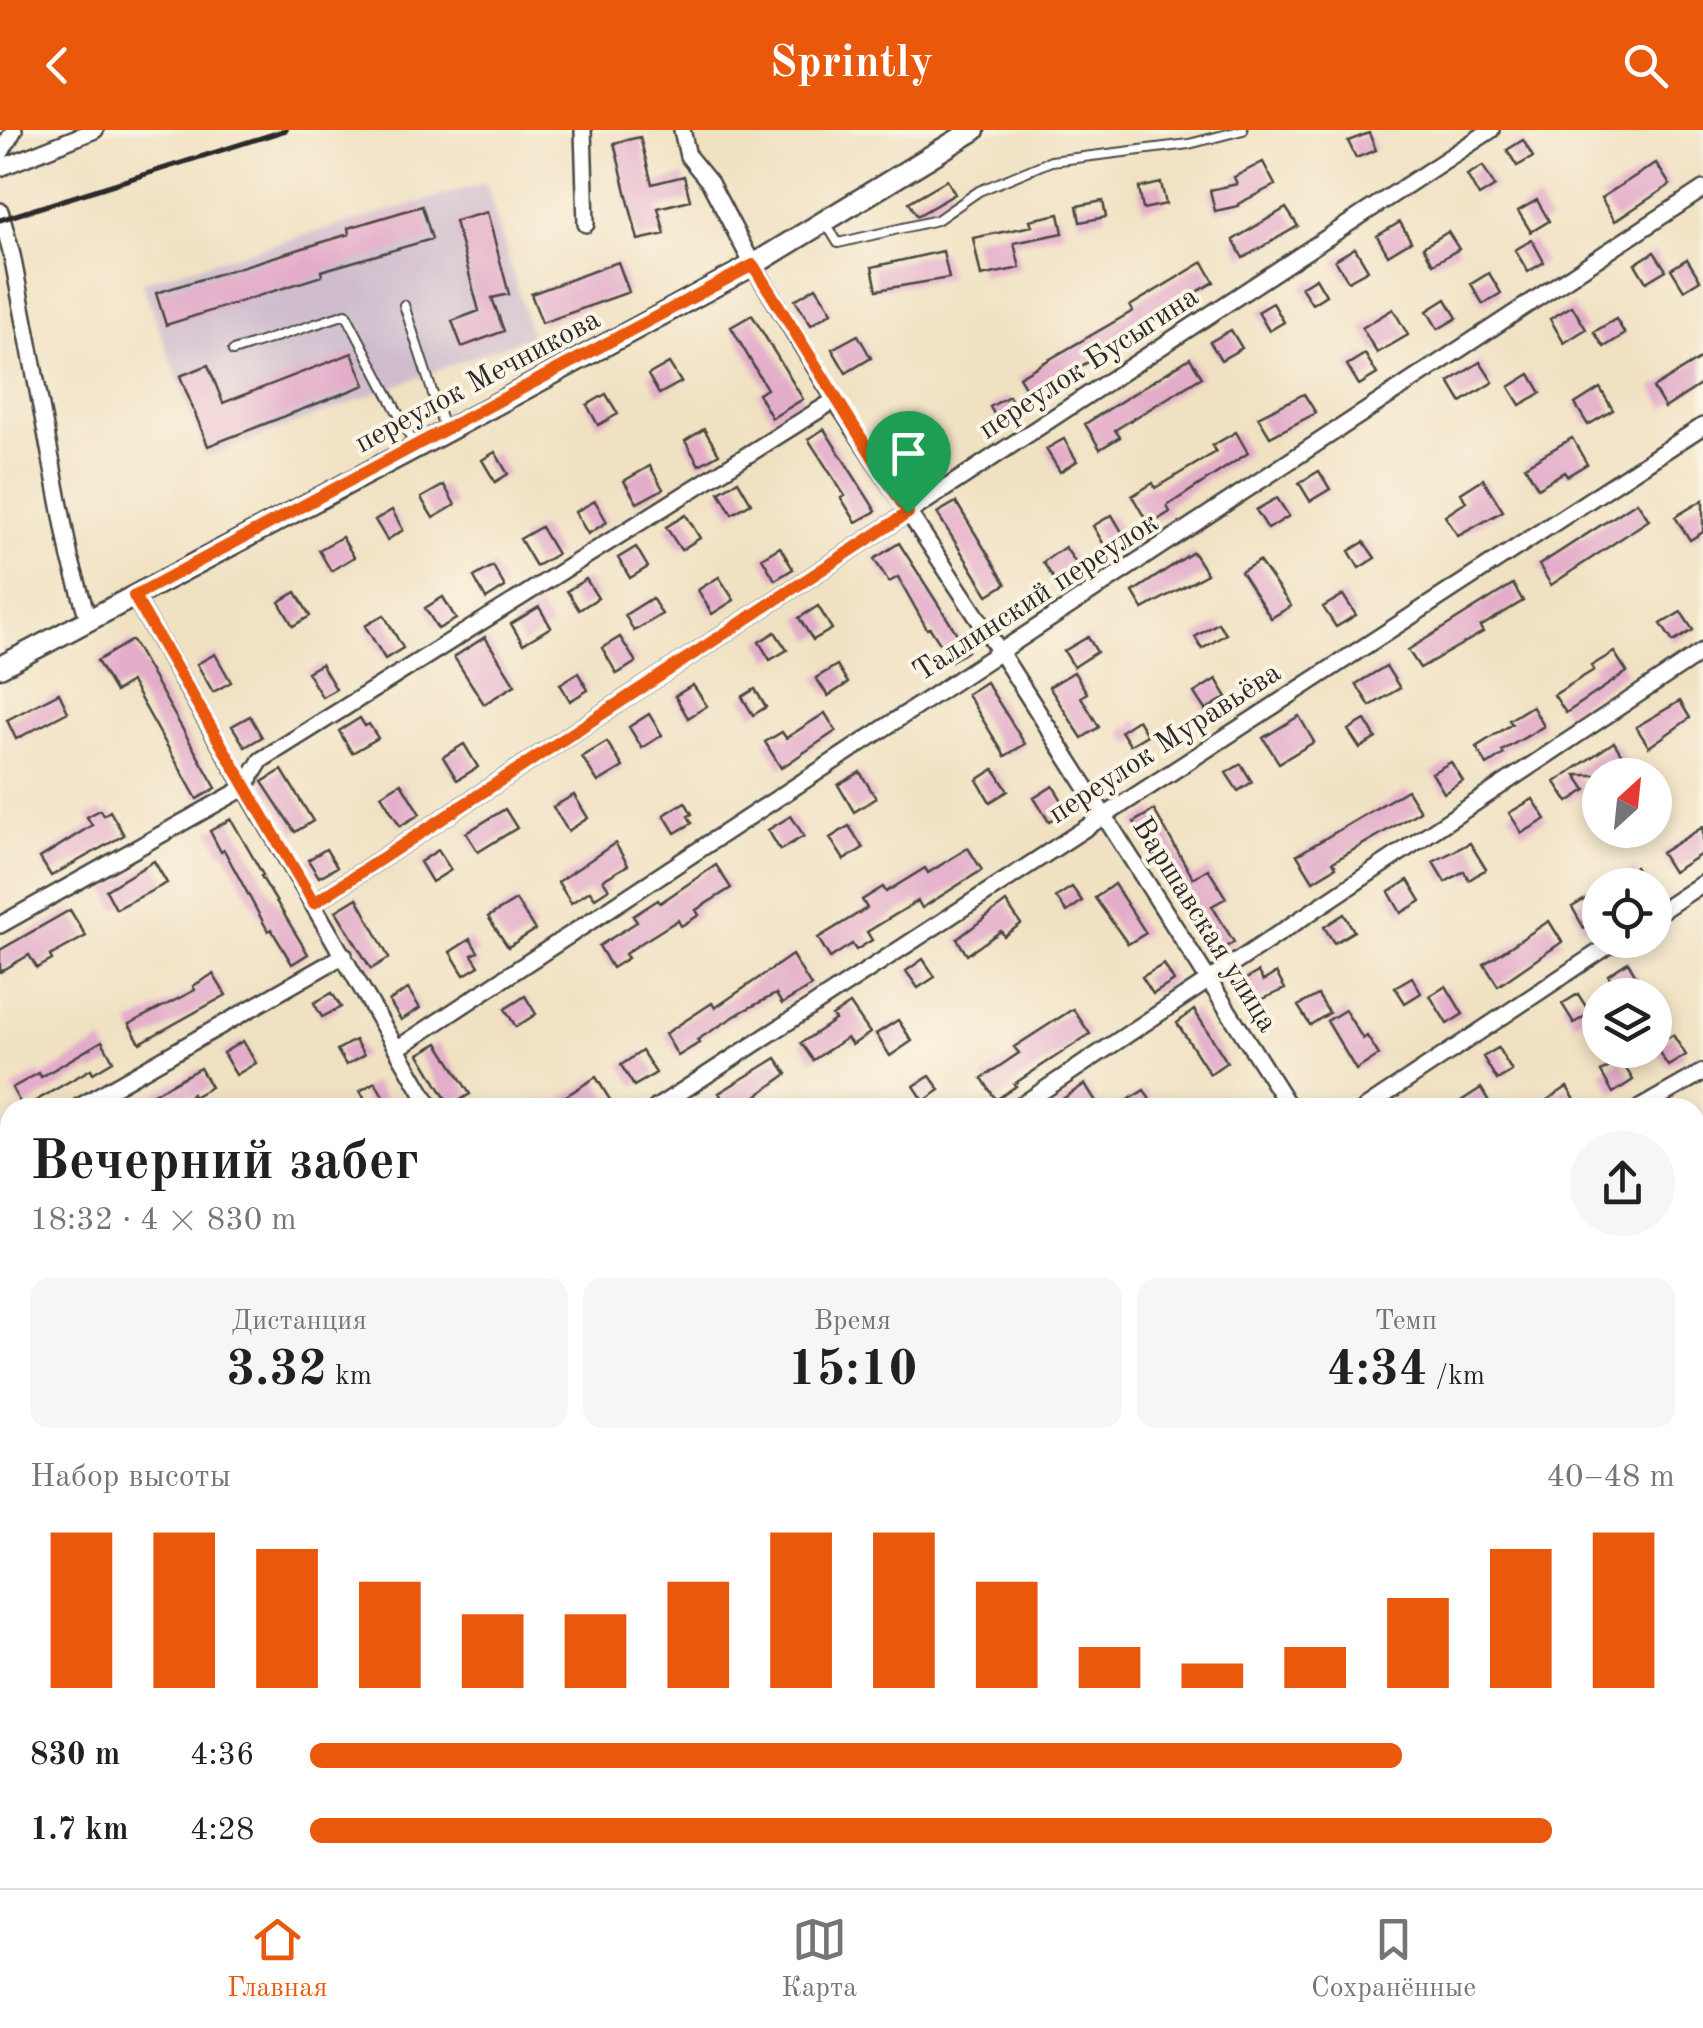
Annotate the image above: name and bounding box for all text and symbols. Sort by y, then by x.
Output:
icon: back [30,38,85,93]
icon: search [1618,38,1673,93]
text: Sprintly [769,42,934,87]
street label: переулок Бусыгина [974,282,1204,446]
street label: переулок Мечникова [350,304,606,459]
pin [866,411,951,514]
icon: arrive [881,426,936,481]
street label: Таллинский переулок [908,507,1164,688]
street label: переулок Муравьёва [1044,657,1287,830]
north arrow [1582,758,1672,848]
map controls [1582,758,1672,1068]
street label: Варшавская улица [1126,812,1283,1038]
button: locate [1582,868,1672,958]
button: layers [1582,978,1672,1068]
button: share [1570,1131,1675,1236]
text: Вечерний забег [30,1136,419,1191]
text: 18:32 · 4 × 830 m [30,1205,297,1237]
text: Дистанция [231,1308,367,1336]
text: Время [814,1308,891,1336]
text: Темп [1375,1308,1437,1336]
text: 3.32 [226,1346,327,1396]
text: 15:10 [787,1346,917,1396]
text: 4:34 [1327,1346,1428,1396]
text: km [327,1363,372,1391]
text: /km [1428,1363,1485,1391]
text: Набор высоты [30,1462,231,1494]
text: 40–48 m [1547,1462,1675,1494]
text: 830 m [30,1740,120,1772]
text: 4:36 [190,1740,255,1772]
text: 1.7 km [30,1815,129,1847]
text: 4:28 [190,1815,255,1847]
tab: Главная [227,1912,328,2007]
tab: Карта [781,1912,857,2007]
tab: Сохранённые [1311,1912,1476,2007]

